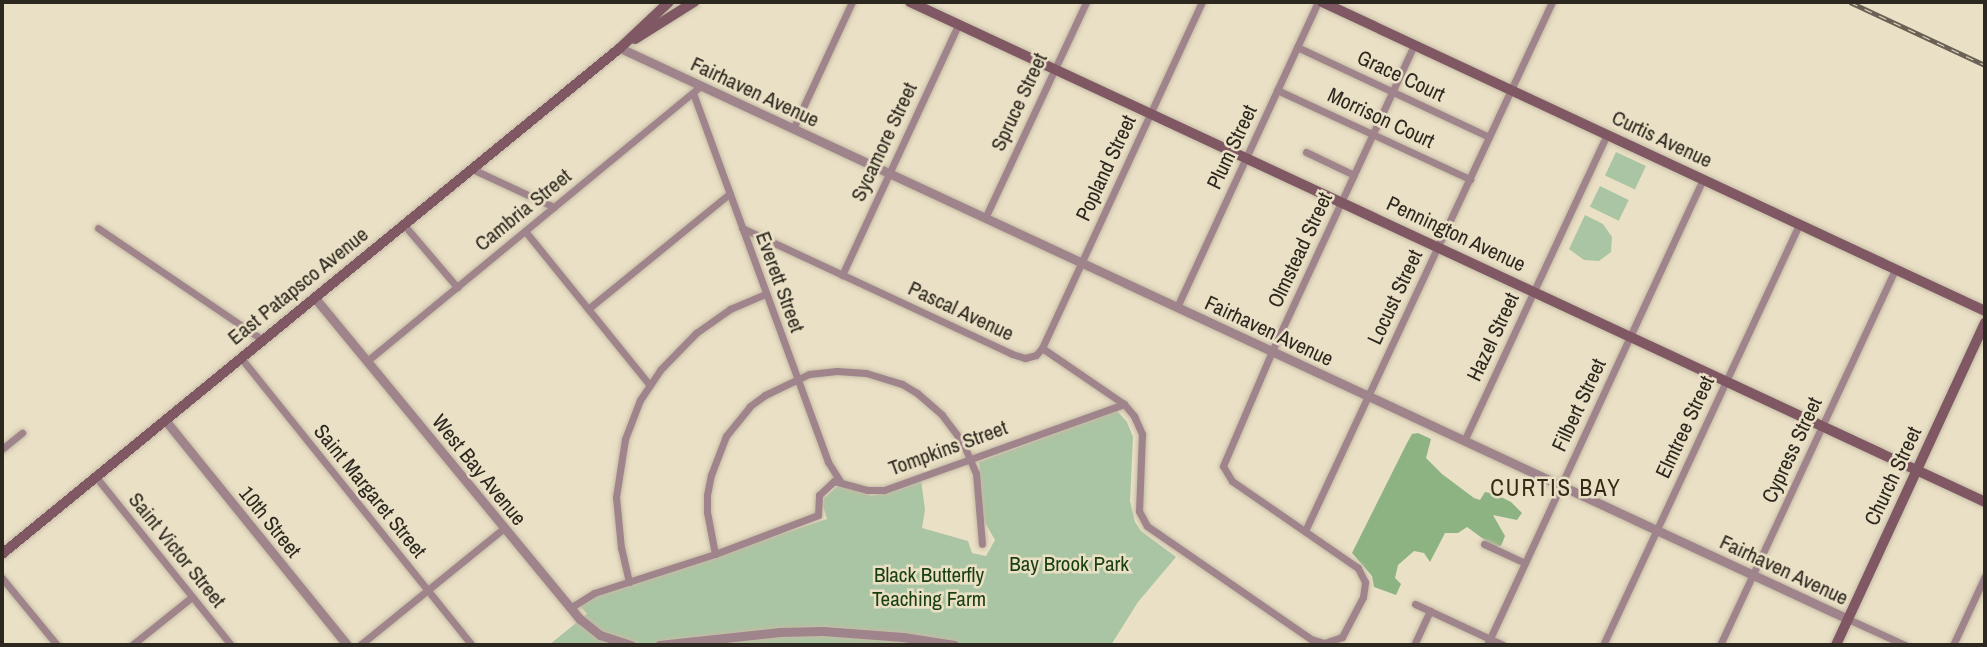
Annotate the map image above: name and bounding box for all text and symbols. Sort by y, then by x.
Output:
street label: Grace Court [1353,45,1449,107]
street label: Spruce Street [985,49,1053,155]
street label: Fairhaven Avenue [686,51,824,133]
street label: Sycamore Street [845,79,923,205]
street label: Morrison Court [1324,82,1438,154]
street label: Plum Street [1202,101,1262,193]
street label: Curtis Avenue [1607,105,1717,173]
street label: Popland Street [1071,111,1141,225]
street label: Cambria Street [470,163,576,257]
street label: Olmstead Street [1262,188,1338,312]
street label: Pennington Avenue [1382,191,1530,277]
street label: East Patapsco Avenue [222,221,374,351]
street label: Everett Street [750,228,810,336]
street label: Locust Street [1362,246,1428,348]
street label: Pascal Avenue [904,275,1018,347]
street label: Hazel Street [1462,289,1524,385]
street label: Fairhaven Avenue [1200,290,1338,372]
street label: Filbert Street [1547,355,1611,455]
street label: Elmtree Street [1650,372,1720,482]
street label: Cypress Street [1757,393,1827,507]
street label: West Bay Avenue [426,409,532,531]
street label: Tompkins Street [885,415,1011,481]
street label: Saint Margaret Street [308,419,432,563]
street label: Church Street [1859,423,1927,529]
district label: CURTIS BAY [1492,474,1620,502]
street label: 10th Street [234,481,306,563]
street label: Saint Victor Street [123,488,231,612]
street label: Fairhaven Avenue [1715,529,1853,611]
park label: Bay Brook Park [1009,551,1129,577]
park label: Black Butterfly Teaching Farm [872,562,986,612]

